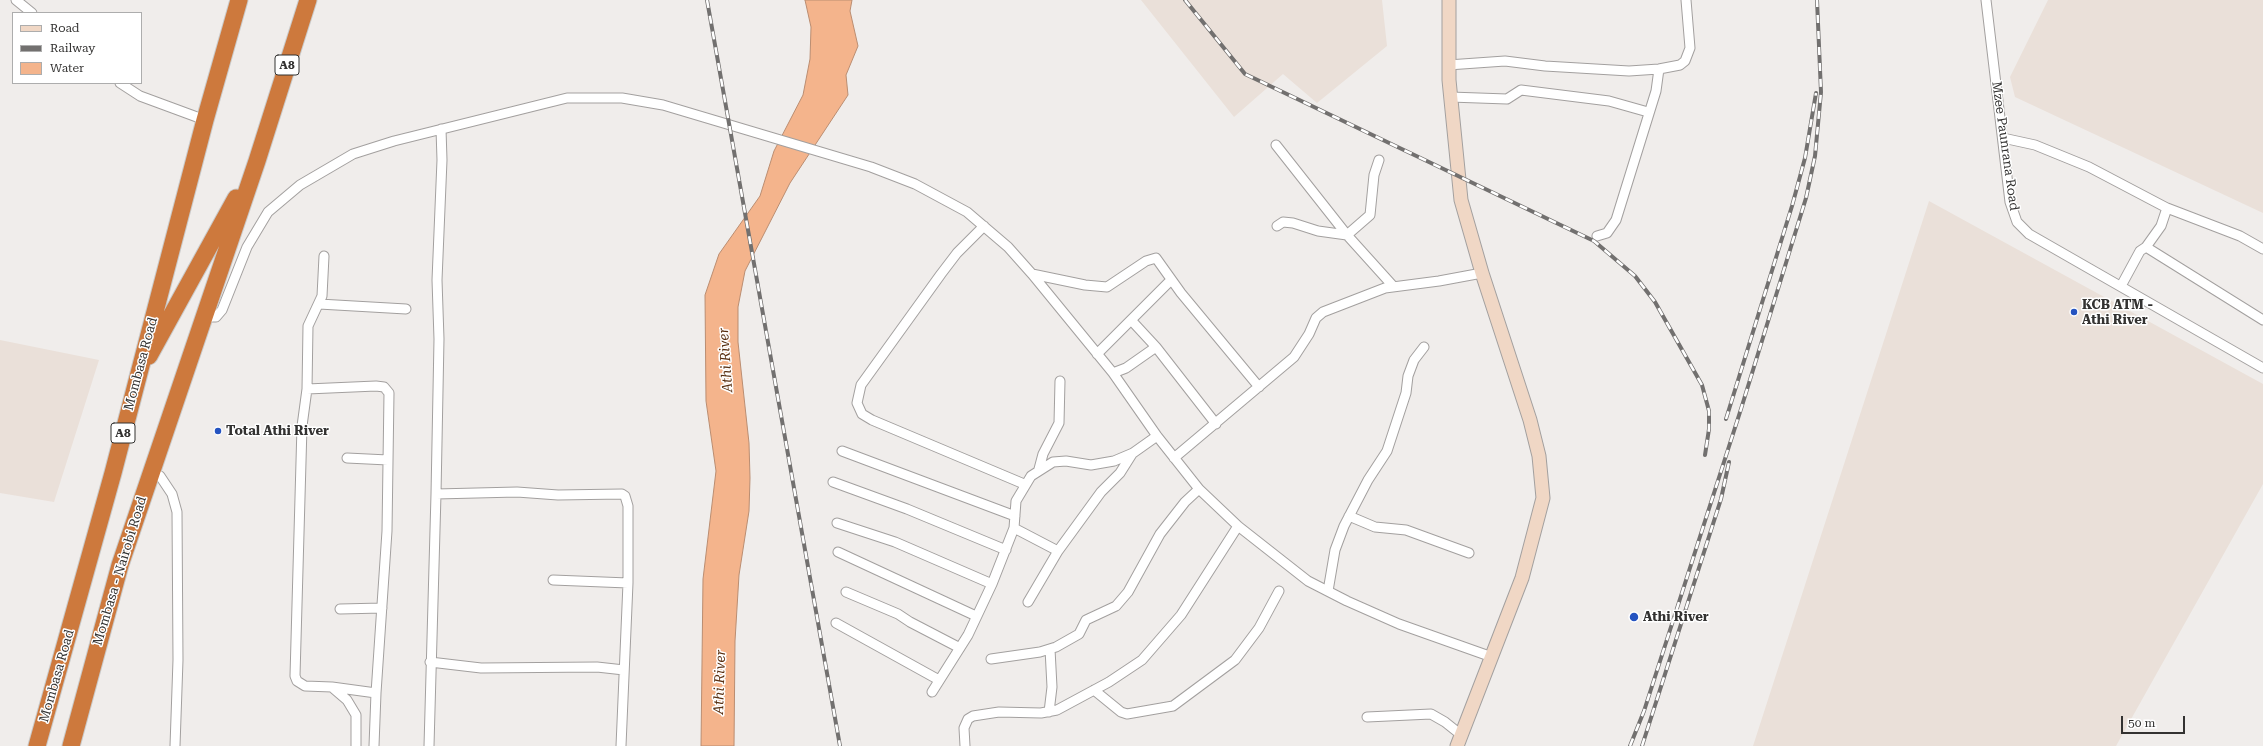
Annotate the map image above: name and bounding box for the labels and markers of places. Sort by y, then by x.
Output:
place label: KCB ATM - Athi River [2082,297,2153,328]
marker: KCB ATM - Athi River [2069,307,2079,317]
place label: Total Athi River [226,423,329,439]
marker: Total Athi River [213,426,223,436]
place label: Athi River [1643,609,1709,625]
marker: Athi River [1628,611,1640,623]

